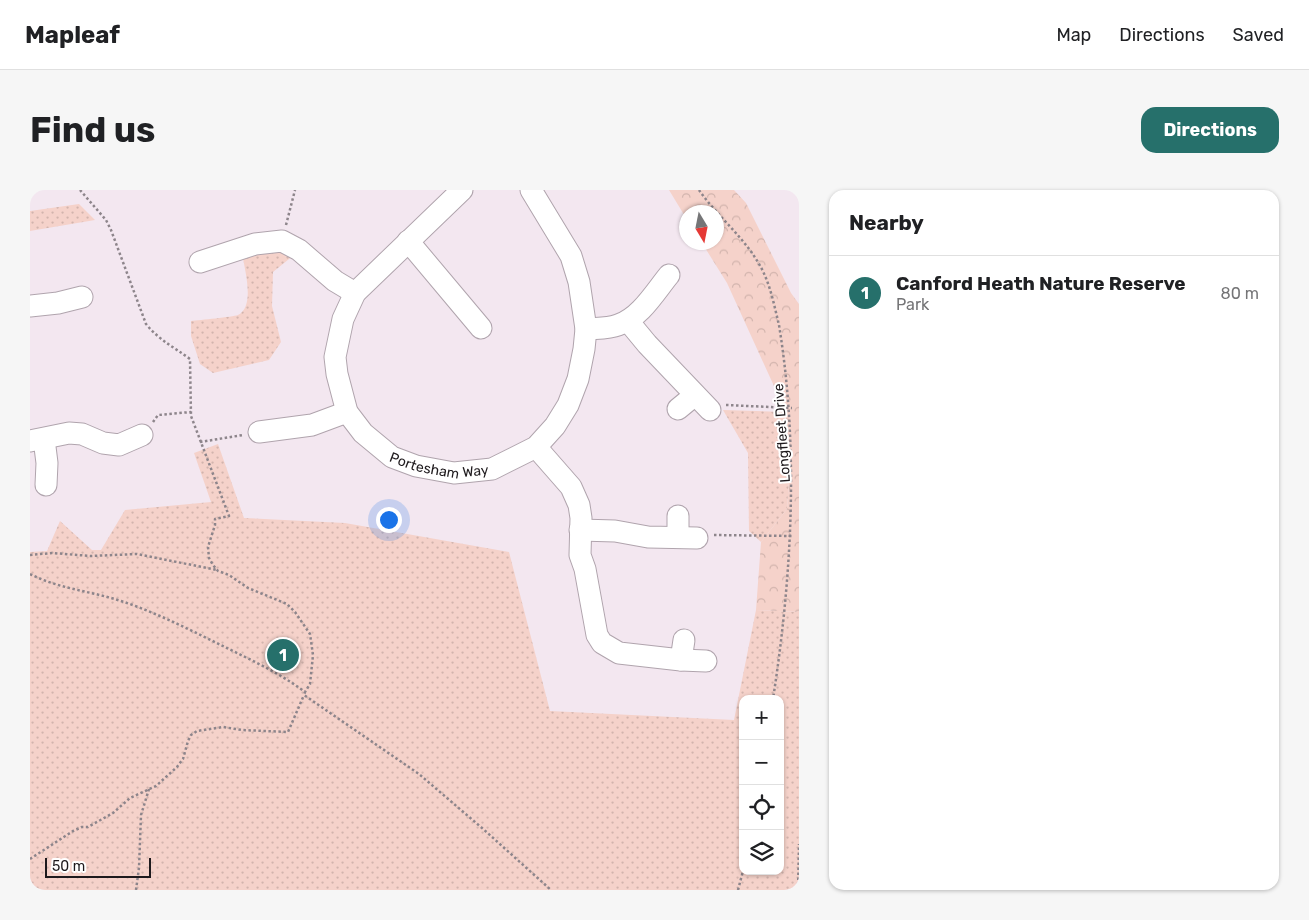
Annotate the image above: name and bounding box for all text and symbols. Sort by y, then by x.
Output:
text: Mapleaf [25,21,120,49]
text: Map [1056,24,1091,46]
text: Directions [1119,24,1205,46]
text: Saved [1233,24,1284,46]
button: Directions [1141,107,1279,153]
text: Find us [30,109,155,151]
north arrow [679,205,724,250]
text: Nearby [849,210,924,235]
text: Canford Heath Nature Reserve [896,272,1186,295]
text: 1 [861,284,869,303]
text: 80 m [1221,284,1259,303]
text: Park [896,295,929,314]
street label: Longfleet Drive [770,383,794,483]
street label: Portesham Way [387,448,490,482]
your location [376,507,402,533]
pin: 1 [267,636,299,674]
map controls [739,695,784,875]
button: + [739,695,784,740]
button: − [739,740,784,785]
button: locate [739,785,784,830]
button: layers [739,830,784,875]
scale bar [45,855,151,878]
text: 50 m [52,858,85,875]

